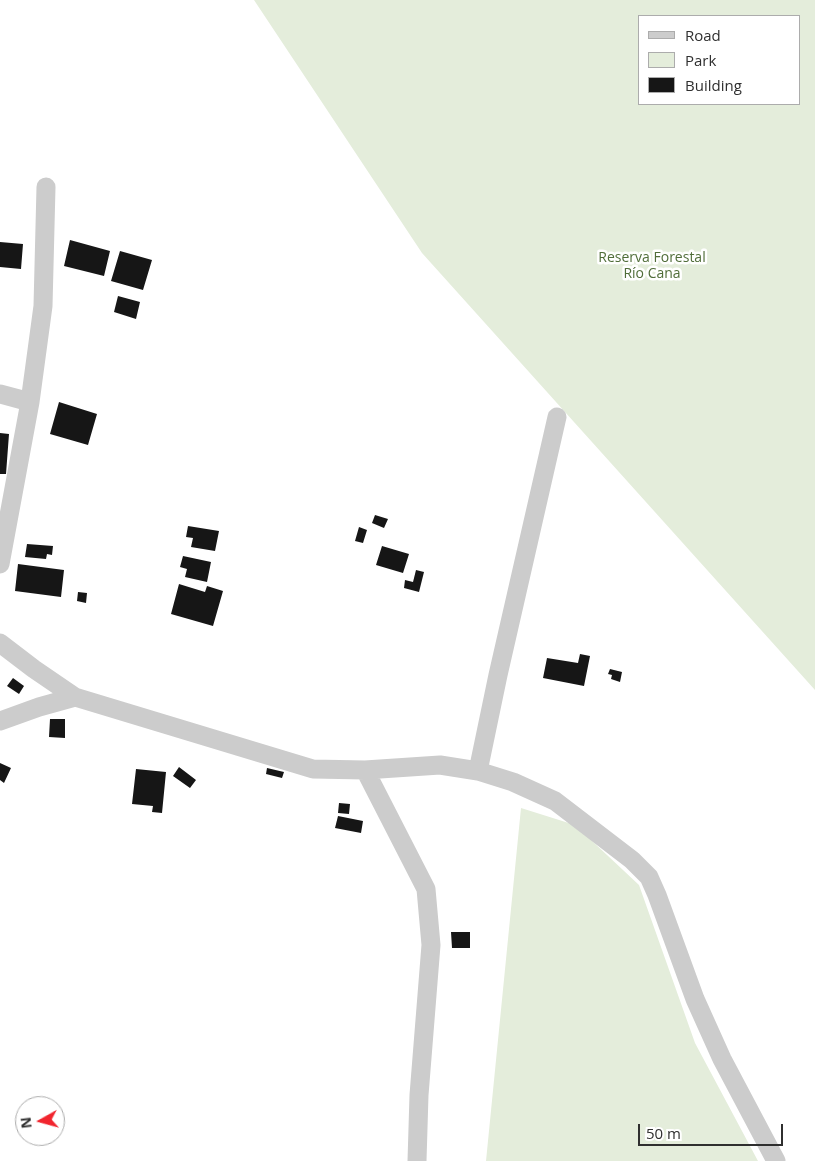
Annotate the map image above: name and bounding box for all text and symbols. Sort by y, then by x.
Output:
legend [638,15,800,105]
text: Road [685,25,721,45]
text: Park [685,50,716,70]
text: Building [685,75,742,95]
park label: Reserva Forestal Río Cana [598,250,706,282]
north arrow [15,1096,65,1146]
scale bar [640,1114,785,1146]
text: N [15,1116,36,1130]
text: 50 m [646,1123,681,1143]

